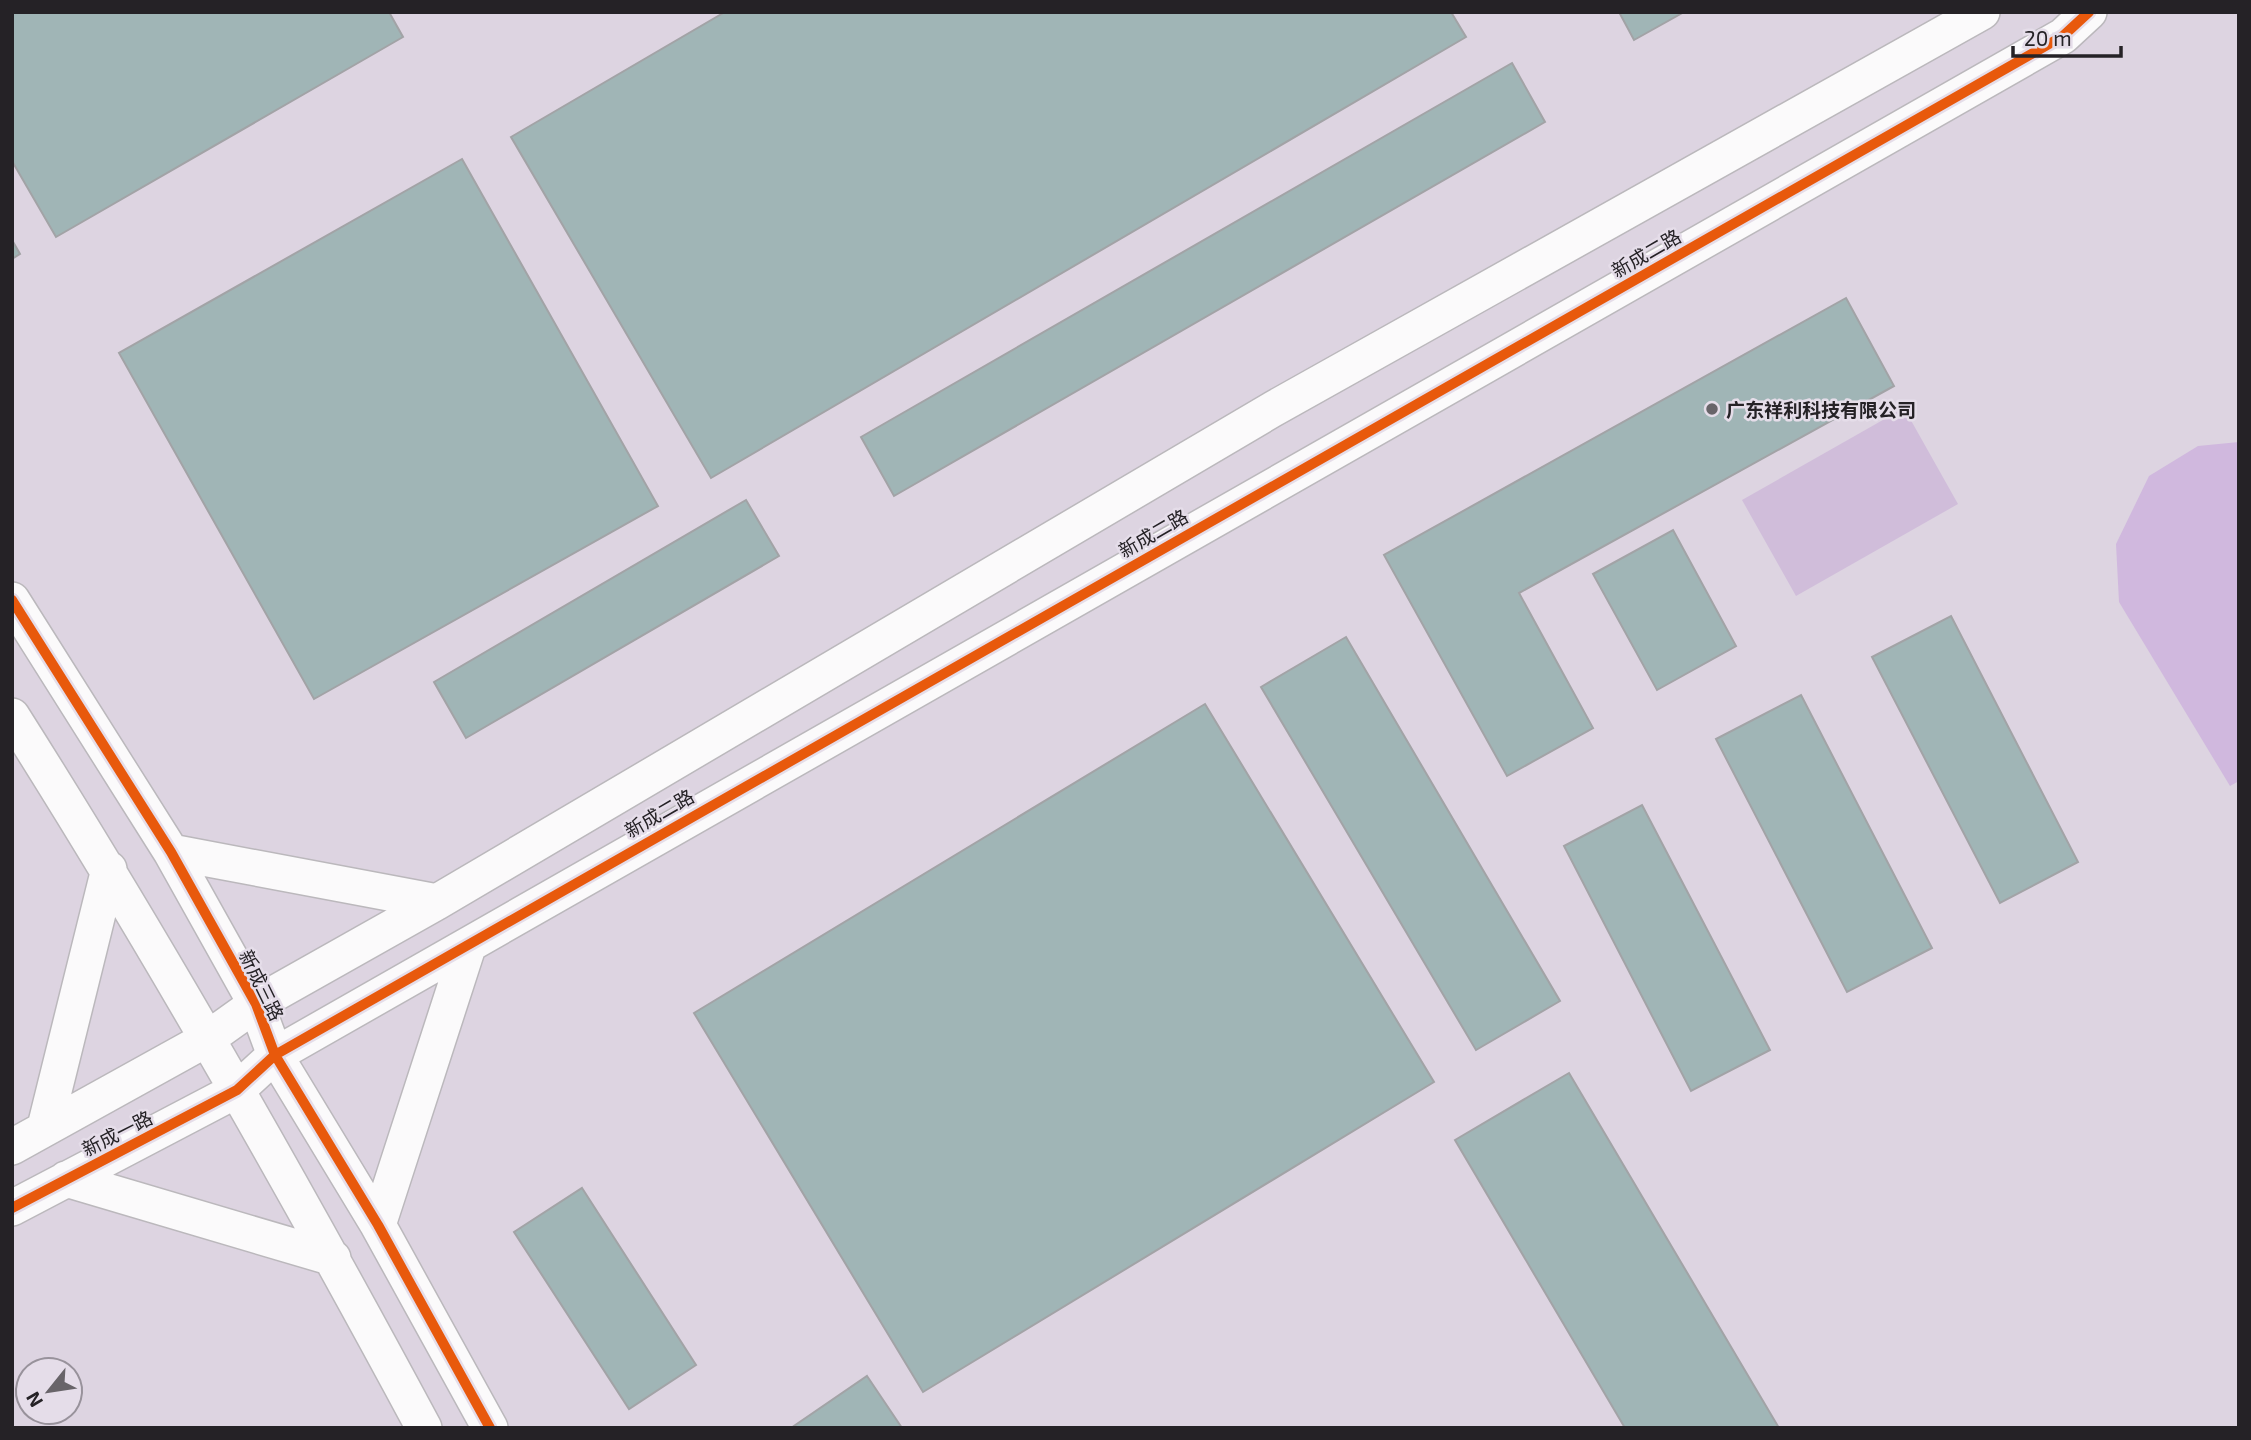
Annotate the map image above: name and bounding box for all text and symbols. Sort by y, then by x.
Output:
scale bar [2013,14,2122,58]
text: 20 m [2024,25,2072,50]
street label: 新成二路 [1607,224,1685,282]
place label: 广东祥利科技有限公司 [1726,398,1916,421]
marker: 广东祥利科技有限公司 [1704,401,1720,417]
street label: 新成二路 [1114,504,1192,562]
street label: 新成二路 [620,784,698,842]
street label: 新成三路 [235,946,289,1024]
street label: 新成一路 [78,1105,156,1161]
north arrow [14,1356,84,1426]
text: N [20,1388,47,1411]

